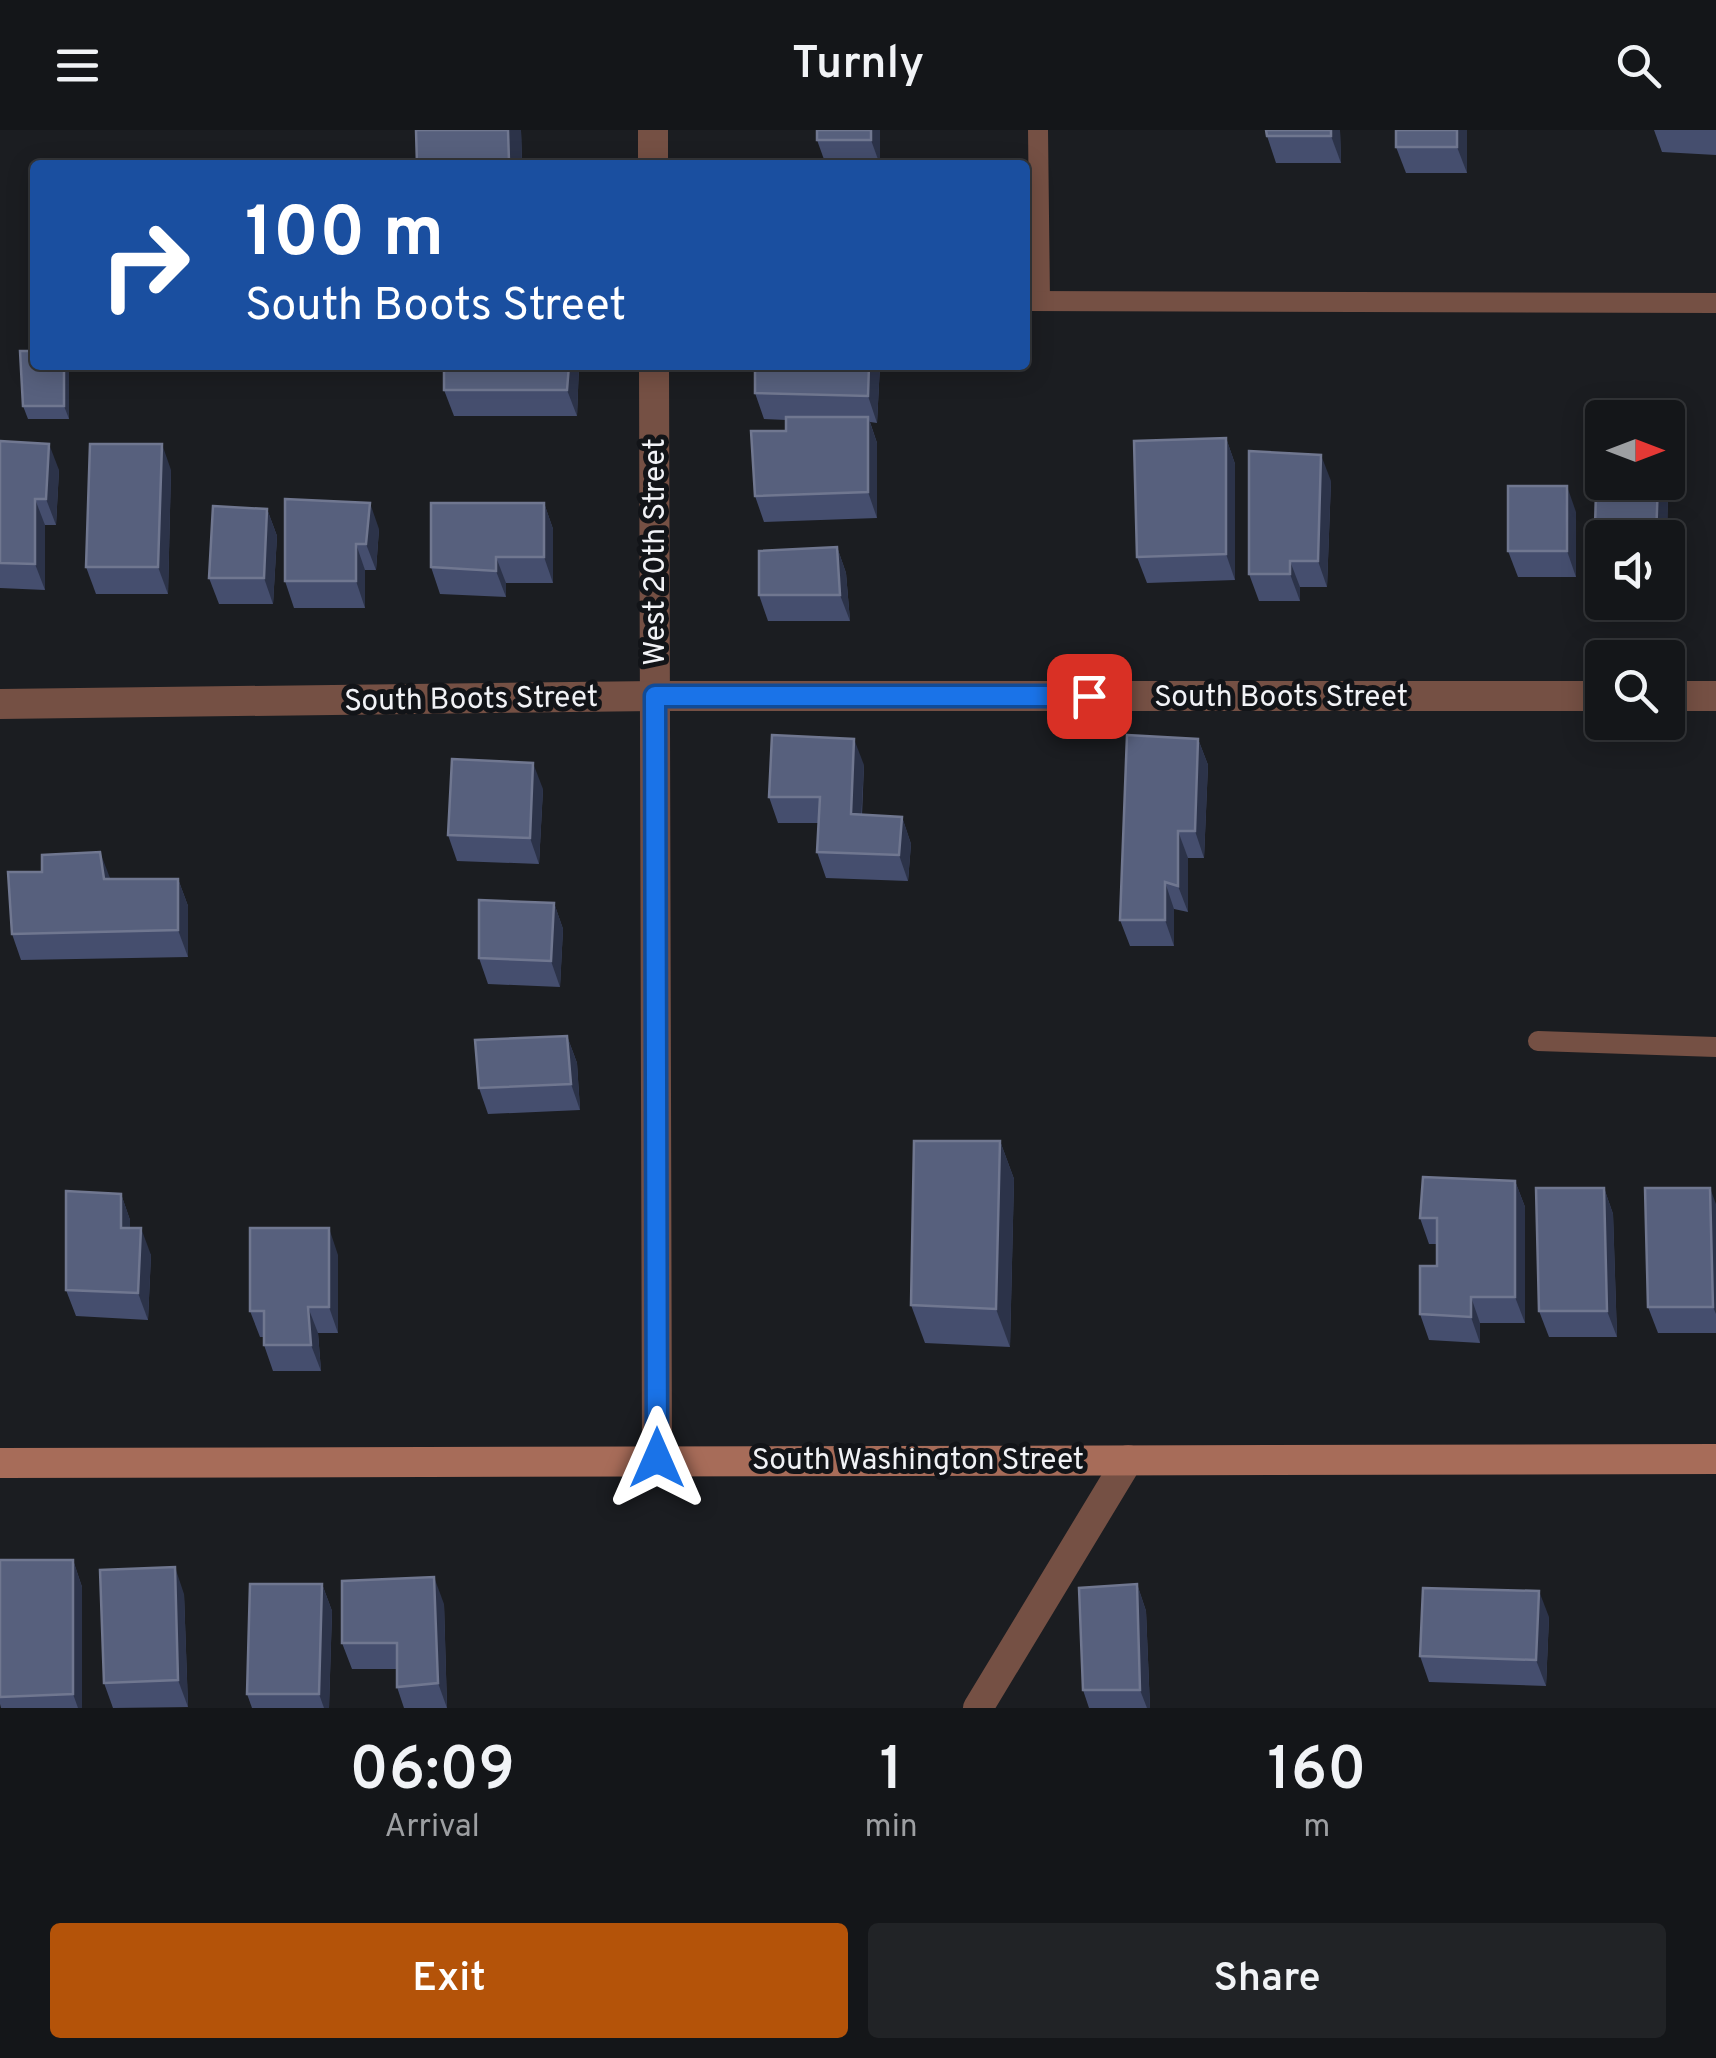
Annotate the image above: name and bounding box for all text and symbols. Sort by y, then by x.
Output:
text: Turnly [792,37,924,94]
icon: menu [50,38,105,93]
icon: search [1611,38,1666,93]
text: 100 m [245,192,444,281]
icon: right [80,200,210,330]
text: South Boots Street [245,279,626,336]
north arrow [1585,400,1685,500]
map controls [1585,400,1685,740]
street label: West 20th Street [638,438,675,666]
button: sound [1585,520,1685,620]
button: search [1585,640,1685,740]
pin [1047,654,1132,739]
icon: arrive [1062,669,1117,724]
street label: South Boots Street [344,680,598,721]
street label: South Boots Street [1154,680,1408,717]
position arrow [605,1406,709,1510]
street label: South Washington Street [752,1443,1084,1480]
text: 06:09 [350,1735,515,1811]
text: 1 [879,1735,903,1811]
text: 160 [1267,1735,1366,1811]
text: Arrival [385,1808,480,1848]
text: min [865,1808,918,1848]
text: m [1303,1808,1330,1848]
button: Exit [50,1923,848,2038]
button: Share [868,1923,1666,2038]

